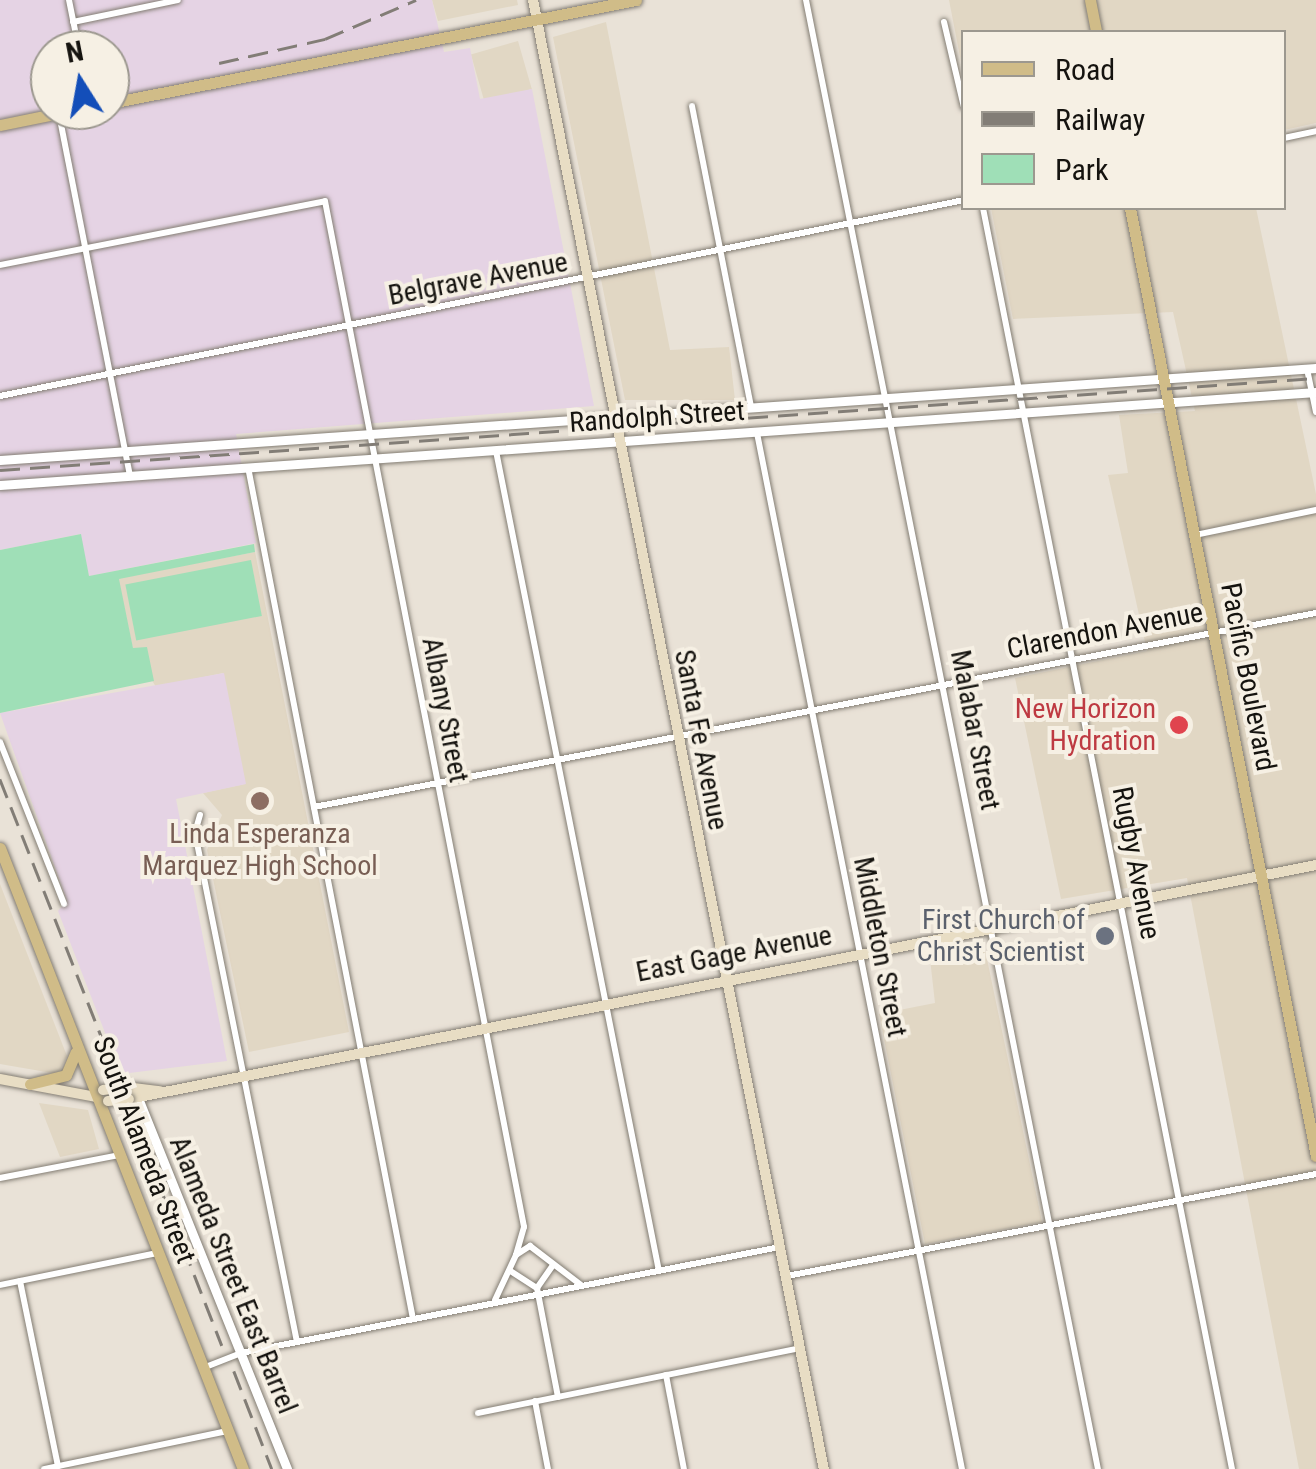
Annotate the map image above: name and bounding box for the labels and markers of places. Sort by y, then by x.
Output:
place label: New Horizon Hydration [1015,692,1156,758]
marker: New Horizon Hydration [1166,712,1192,738]
marker: Linda Esperanza Marquez High School [249,790,271,812]
place label: Linda Esperanza Marquez High School [142,817,378,883]
place label: First Church of Christ Scientist [917,903,1085,969]
marker: First Church of Christ Scientist [1094,925,1116,947]

